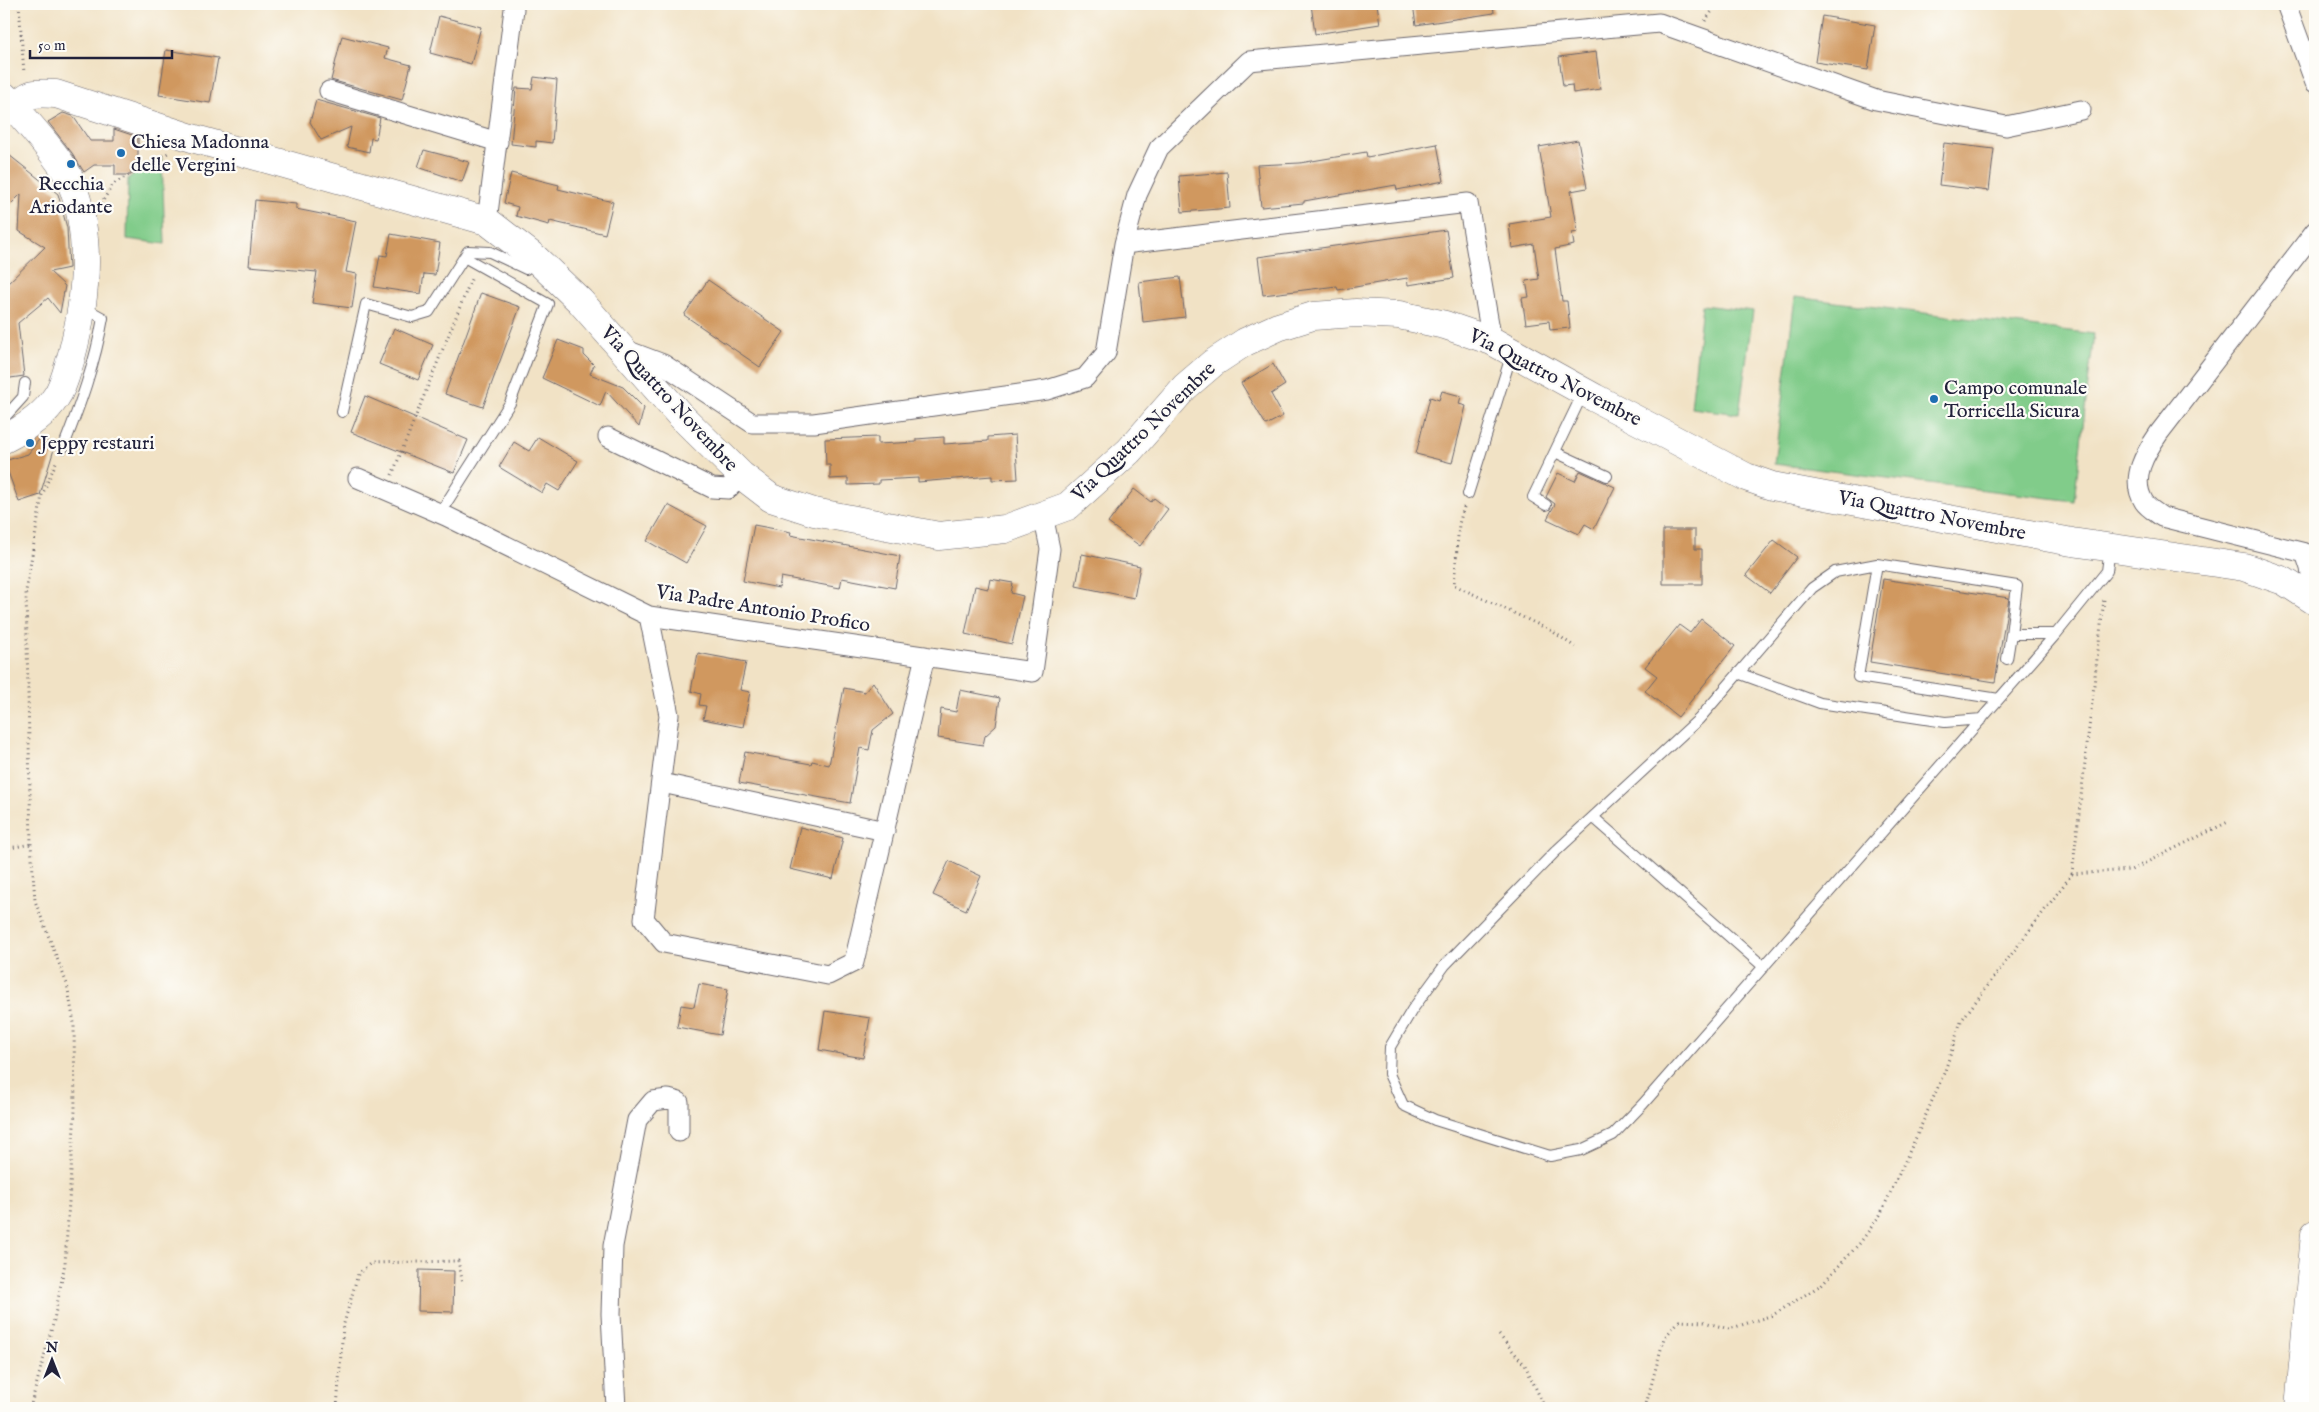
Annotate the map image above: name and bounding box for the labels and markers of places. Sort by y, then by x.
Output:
place label: Chiesa Madonna delle Vergini [131,130,270,178]
marker: Chiesa Madonna delle Vergini [115,147,127,159]
marker: Recchia Ariodante [65,158,77,170]
place label: Recchia Ariodante [29,172,112,220]
place label: Campo comunale Torricella Sicura [1944,376,2087,424]
marker: Campo comunale Torricella Sicura [1928,393,1940,405]
place label: Jeppy restauri [38,431,155,456]
marker: Jeppy restauri [24,437,36,449]

